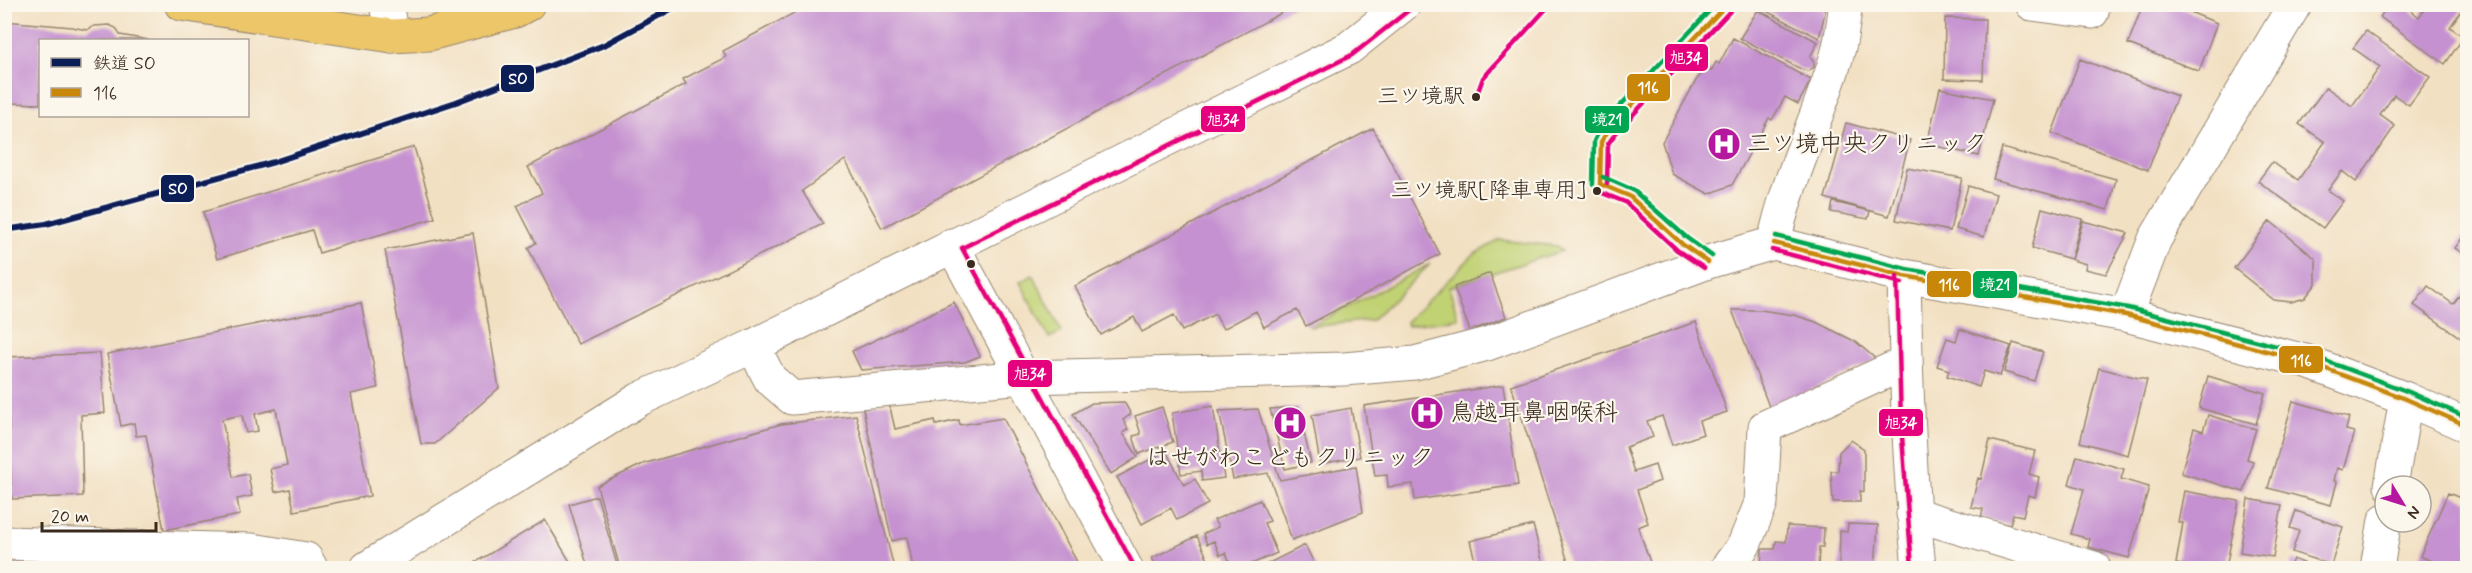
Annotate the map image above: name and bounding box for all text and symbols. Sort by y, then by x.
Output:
legend [39,39,249,117]
line badge: 旭34 [1664,43,1709,72]
text: 旭34 [1670,48,1703,69]
text: 鉄道 SO [93,52,156,76]
line badge: SO [500,64,535,93]
text: SO [508,69,528,90]
line badge: 116 [1626,73,1671,102]
text: 116 [1637,78,1659,99]
text: 116 [93,82,117,106]
place label: 三ツ境駅 [1377,83,1465,111]
marker: 三ツ境駅 [1470,91,1482,103]
line badge: 旭34 [1200,105,1246,133]
line badge: 境21 [1584,105,1630,134]
text: 旭34 [1207,110,1240,131]
text: 境21 [1592,110,1622,131]
hospital icon: 三ツ境中央クリニック [1706,126,1742,162]
place label: 三ツ境中央クリニック [1747,129,1987,160]
line badge: SO [160,174,195,203]
place label: 三ツ境駅[降車専用] [1391,177,1587,205]
text: SO [168,179,188,200]
marker: 三ツ境駅[降車専用] [1591,185,1603,197]
unlabelled marker [965,258,977,270]
line badge: 116 [1926,270,1972,298]
line badge: 境21 [1972,270,2018,299]
text: 116 [1938,275,1960,296]
text: 境21 [1980,275,2010,296]
line badge: 116 [2278,345,2324,374]
text: 116 [2290,351,2312,372]
line badge: 旭34 [1007,359,1053,388]
text: 旭34 [1014,364,1047,385]
hospital icon: 鳥越耳鼻咽喉科 [1409,395,1445,431]
place label: 鳥越耳鼻咽喉科 [1450,398,1618,429]
hospital icon: はせがわこどもクリニック [1272,405,1308,441]
line badge: 旭34 [1878,408,1924,437]
text: 旭34 [1885,413,1918,434]
place label: はせがわこどもクリニック [1146,443,1434,474]
north arrow [2373,474,2433,534]
scale bar [42,495,156,533]
text: N [2402,502,2425,523]
text: 20 m [51,505,89,529]

